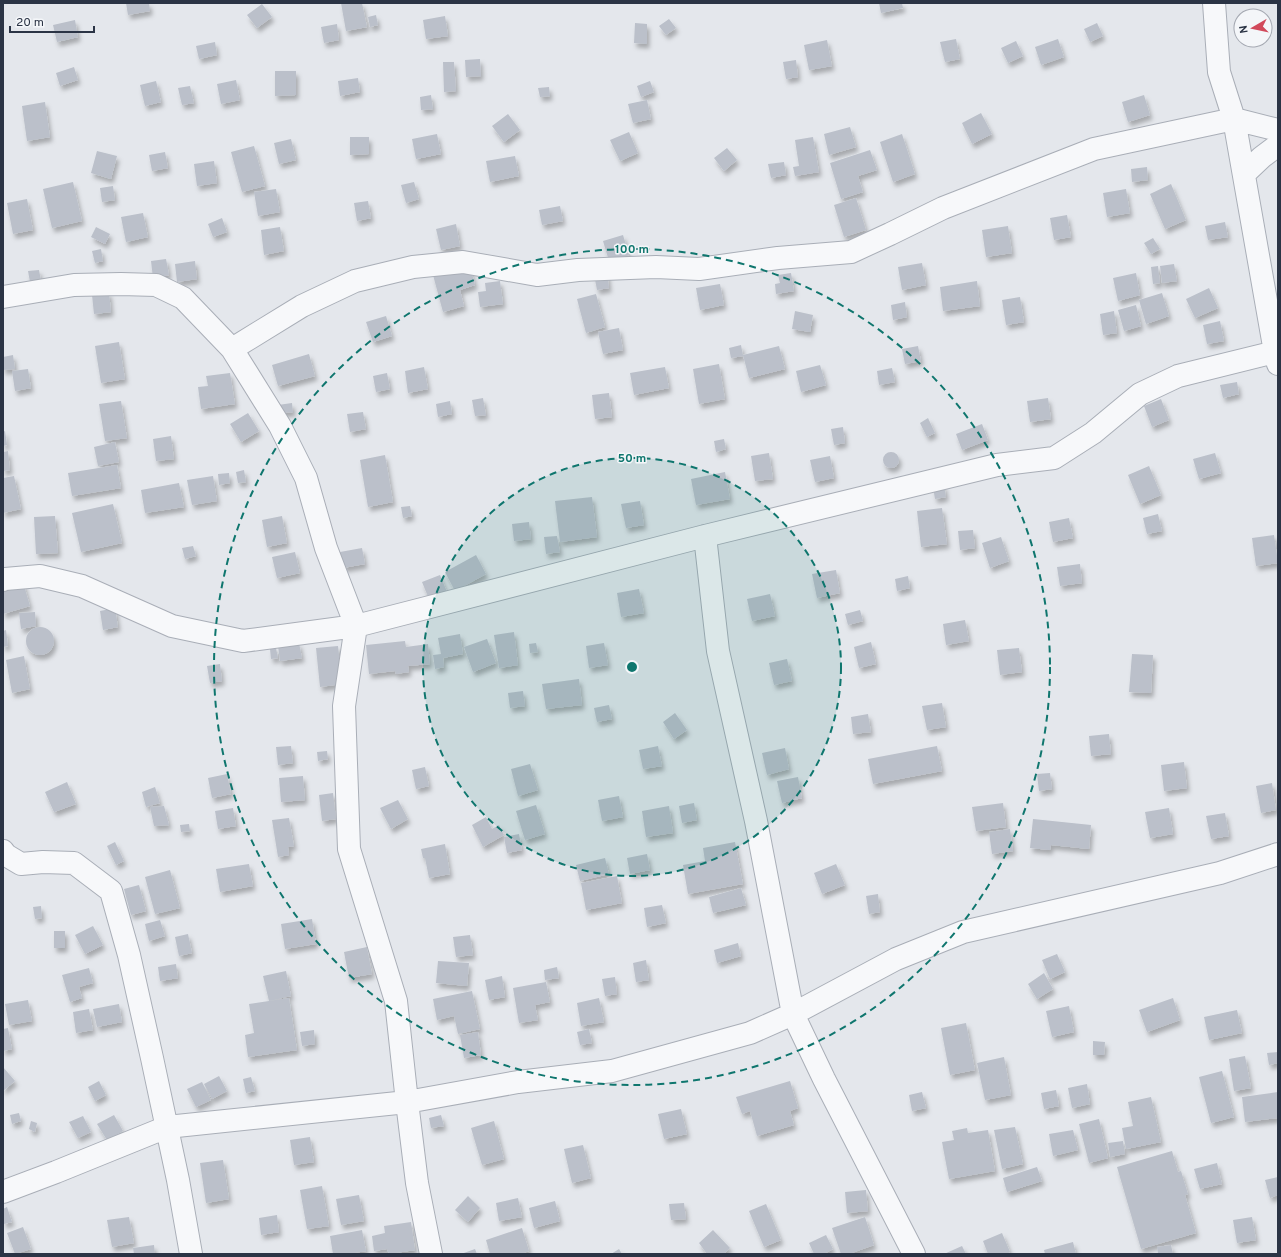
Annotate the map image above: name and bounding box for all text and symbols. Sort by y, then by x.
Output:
scale bar [10,8,94,34]
north arrow [1233,8,1273,48]
text: 20 m [16,15,44,31]
text: N [1237,24,1252,34]
text: 100 m [615,242,649,258]
text: 50 m [618,451,646,467]
centre of rings [625,660,639,674]

